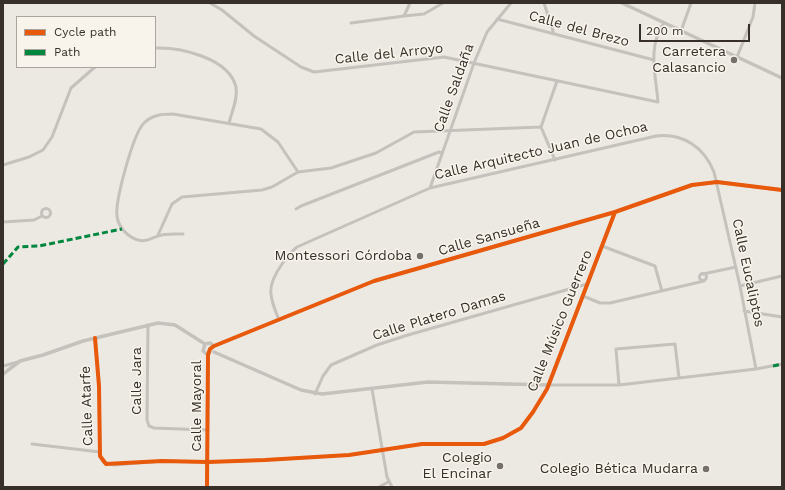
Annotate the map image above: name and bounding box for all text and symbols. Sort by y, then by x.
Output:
street label: Calle del Brezo [527,8,631,50]
legend [16,16,156,68]
scale bar [641,16,752,42]
text: 200 m [646,24,683,38]
text: Cycle path [54,25,116,39]
street label: Calle del Arroyo [334,40,444,68]
street label: Calle Saldaña [430,41,478,135]
place label: Carretera Calasancio [652,44,726,76]
text: Path [54,45,80,59]
marker: Carretera Calasancio [729,55,739,65]
street label: Calle Arquitecto Juan de Ochoa [433,118,649,184]
street label: Calle Sansueña [436,214,542,260]
street label: Calle Eucaliptos [728,217,768,329]
place label: Montessori Córdoba [275,248,412,264]
street label: Calle Músico Guerrero [524,248,596,394]
marker: Montessori Córdoba [415,251,425,261]
street label: Calle Platero Damas [370,288,508,344]
street label: Calle Jara [129,347,145,415]
street label: Calle Mayoral [189,360,205,452]
street label: Calle Atarfe [77,365,97,447]
place label: Colegio El Encinar [423,450,492,482]
marker: Colegio El Encinar [495,461,505,471]
place label: Colegio Bética Mudarra [540,461,698,477]
marker: Colegio Bética Mudarra [701,464,711,474]

